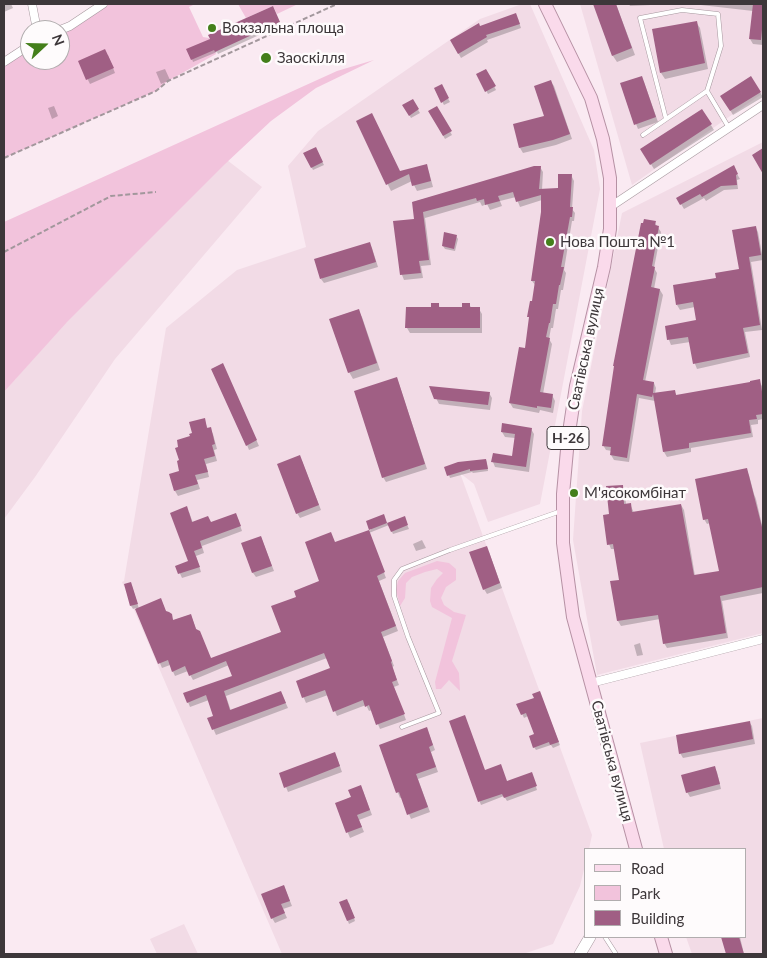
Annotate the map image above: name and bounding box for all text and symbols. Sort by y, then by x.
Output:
place label: Вокзальна площа [222,19,344,37]
north arrow [20,20,70,70]
marker: Вокзальна площа [206,22,218,34]
text: N [49,32,68,48]
place label: Заоскiлля [277,49,345,67]
marker: Заоскiлля [259,51,273,65]
place label: Нова Пошта №1 [560,233,675,251]
marker: Нова Пошта №1 [544,236,556,248]
street label: Сватівська вулиця [564,286,608,412]
road number: Н-26 [547,426,589,449]
place label: М'ясокомбінат [584,484,686,502]
marker: М'ясокомбінат [568,487,580,499]
street label: Сватівська вулиця [587,698,637,824]
legend [584,848,747,938]
text: Road [631,859,664,877]
text: Park [631,884,660,902]
text: Building [631,909,684,927]

